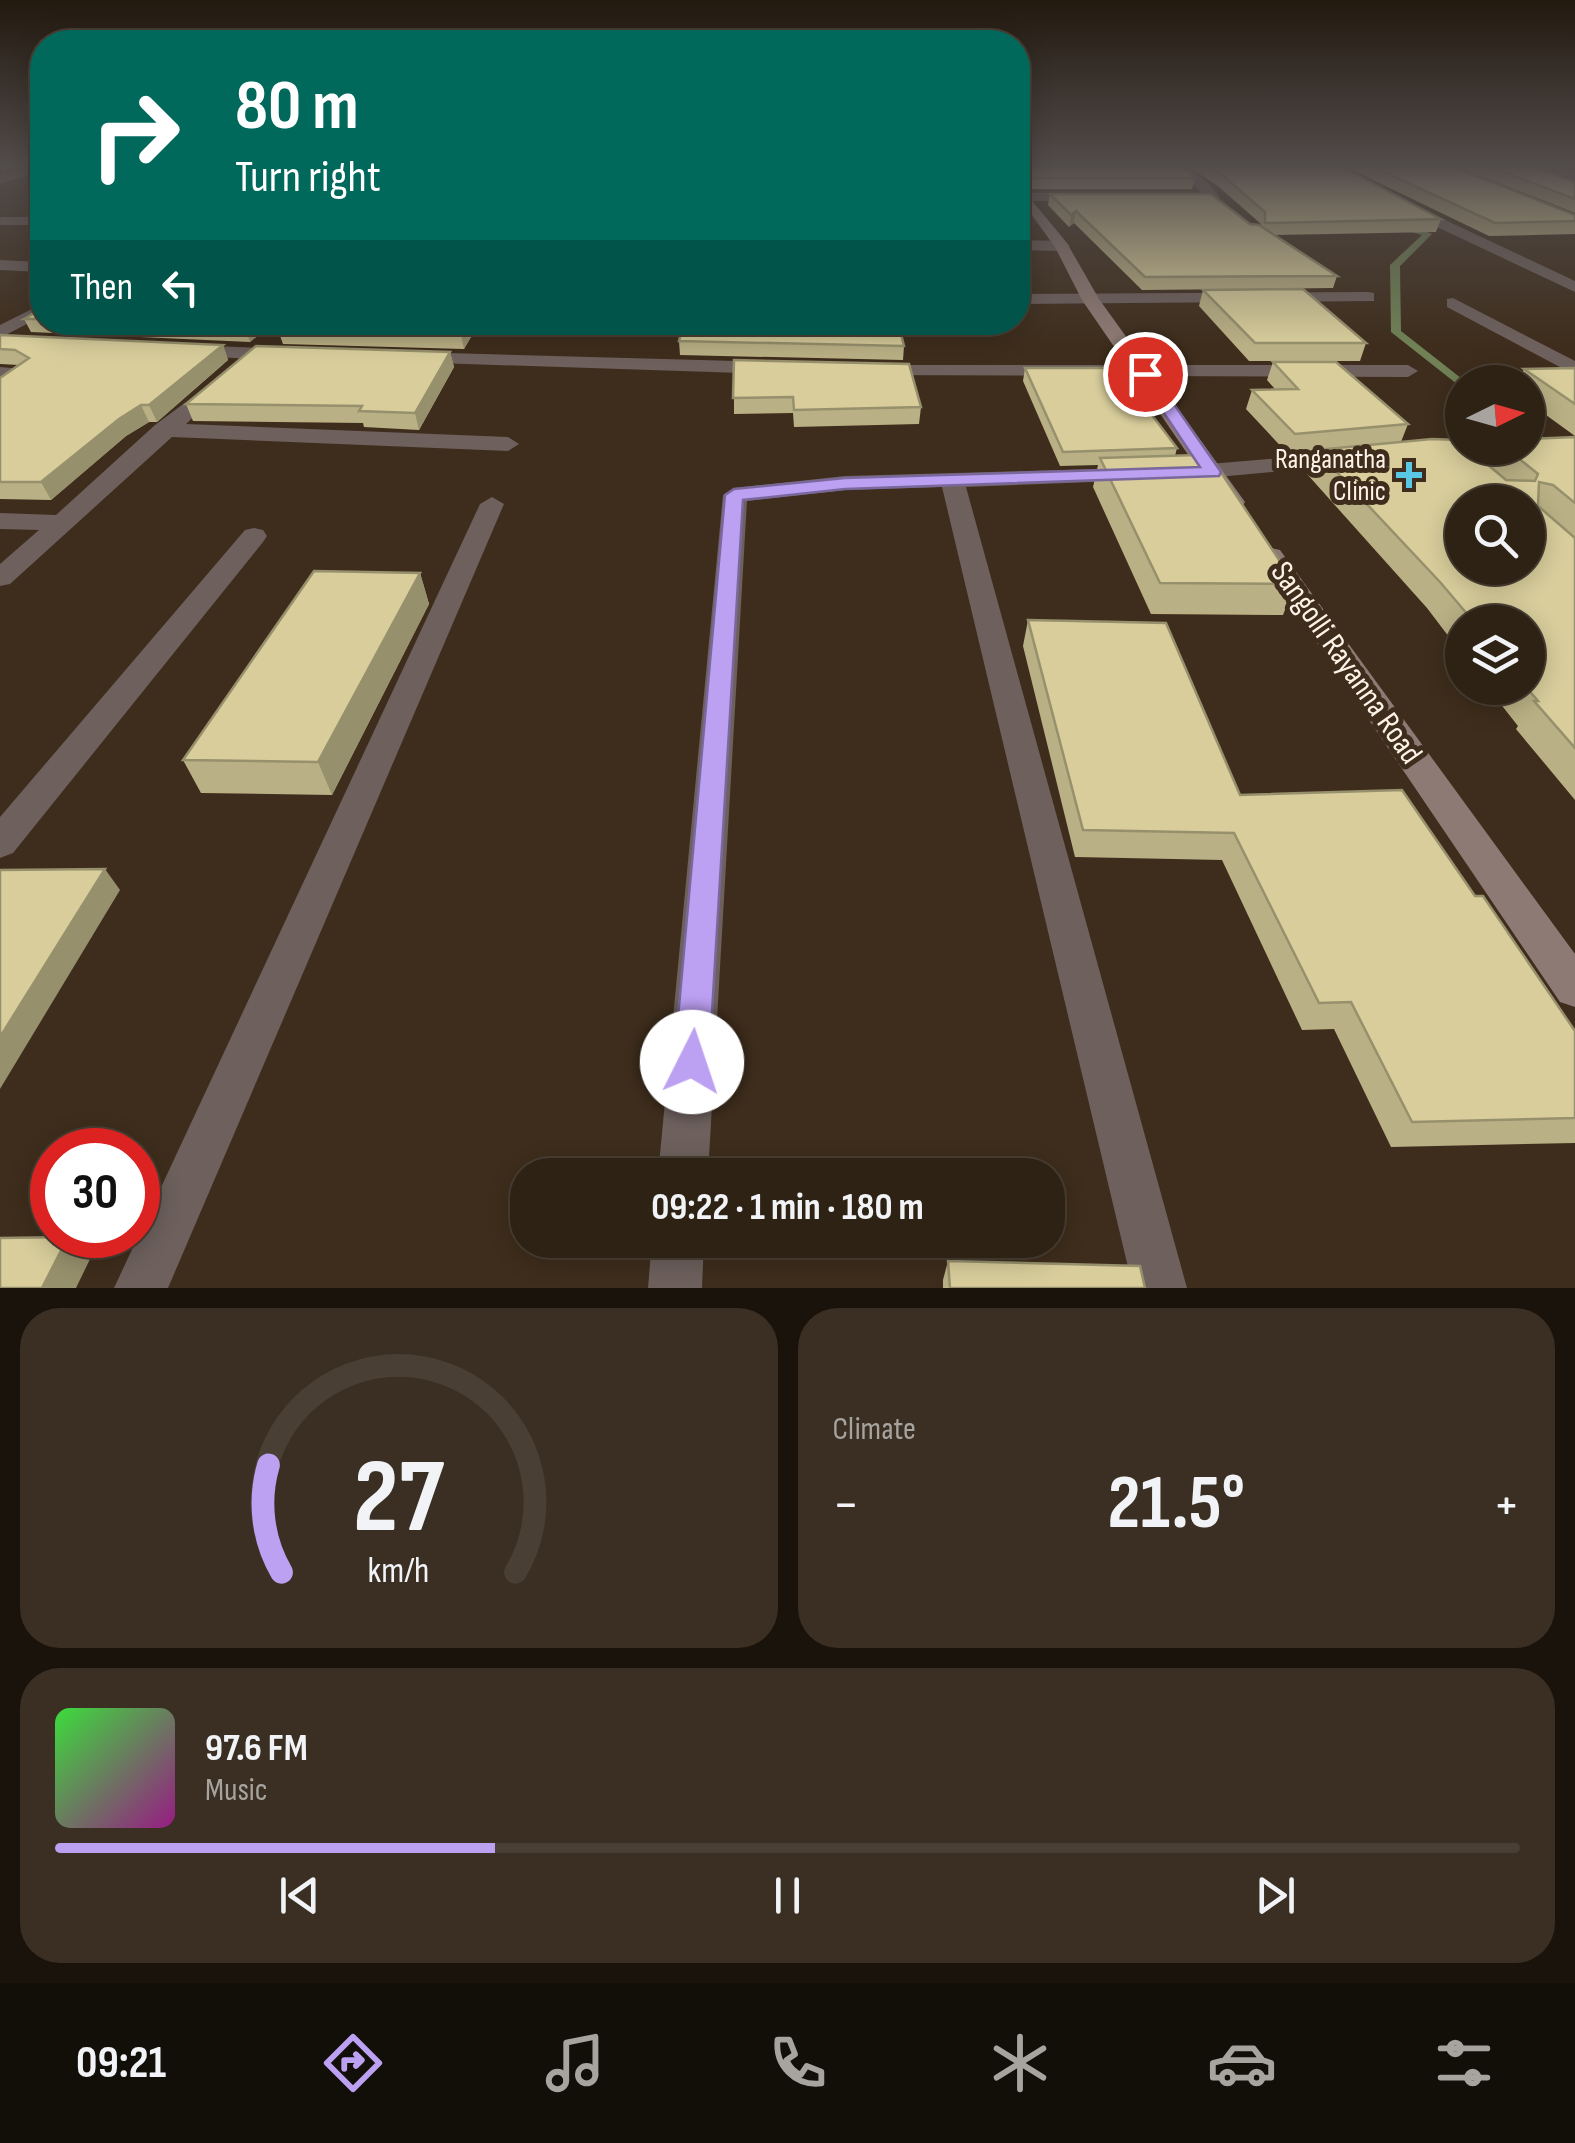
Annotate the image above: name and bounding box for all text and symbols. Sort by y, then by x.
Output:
text: 80 m [235,65,359,149]
icon: right [70,70,200,200]
text: Turn right [235,150,381,205]
icon: left [153,260,208,315]
text: Then [70,265,133,310]
pin [1103,332,1188,417]
icon: arrive [1118,347,1173,402]
north arrow [1445,365,1545,465]
map controls [1445,365,1545,705]
place label: Ranganatha Clinic [1275,443,1386,508]
marker: Ranganatha Clinic [1396,462,1422,488]
button: search [1445,485,1545,585]
street label: Sangolli Rayanna Road [1262,554,1430,772]
button: layers [1445,605,1545,705]
position arrow [640,1010,744,1114]
speed limit sign: 30 [30,1128,160,1258]
text: 09:22 · 1 min · 180 m [651,1185,924,1230]
text: Climate [833,1410,916,1449]
text: 27 [353,1436,445,1561]
text: 21.5° [1107,1459,1245,1550]
text: − [833,1472,859,1539]
text: + [1493,1472,1520,1539]
text: km/h [368,1550,430,1593]
text: 97.6 FM [205,1726,308,1771]
text: Music [205,1771,268,1810]
icon: previous [272,1868,327,1923]
icon: pause [760,1868,815,1923]
icon: next [1248,1868,1303,1923]
icon: directions [318,2028,388,2098]
icon: music [540,2028,610,2098]
icon: phone [763,2028,833,2098]
icon: climate [985,2028,1055,2098]
icon: car [1207,2028,1277,2098]
icon: filters [1429,2028,1499,2098]
text: 09:21 [76,2036,166,2091]

